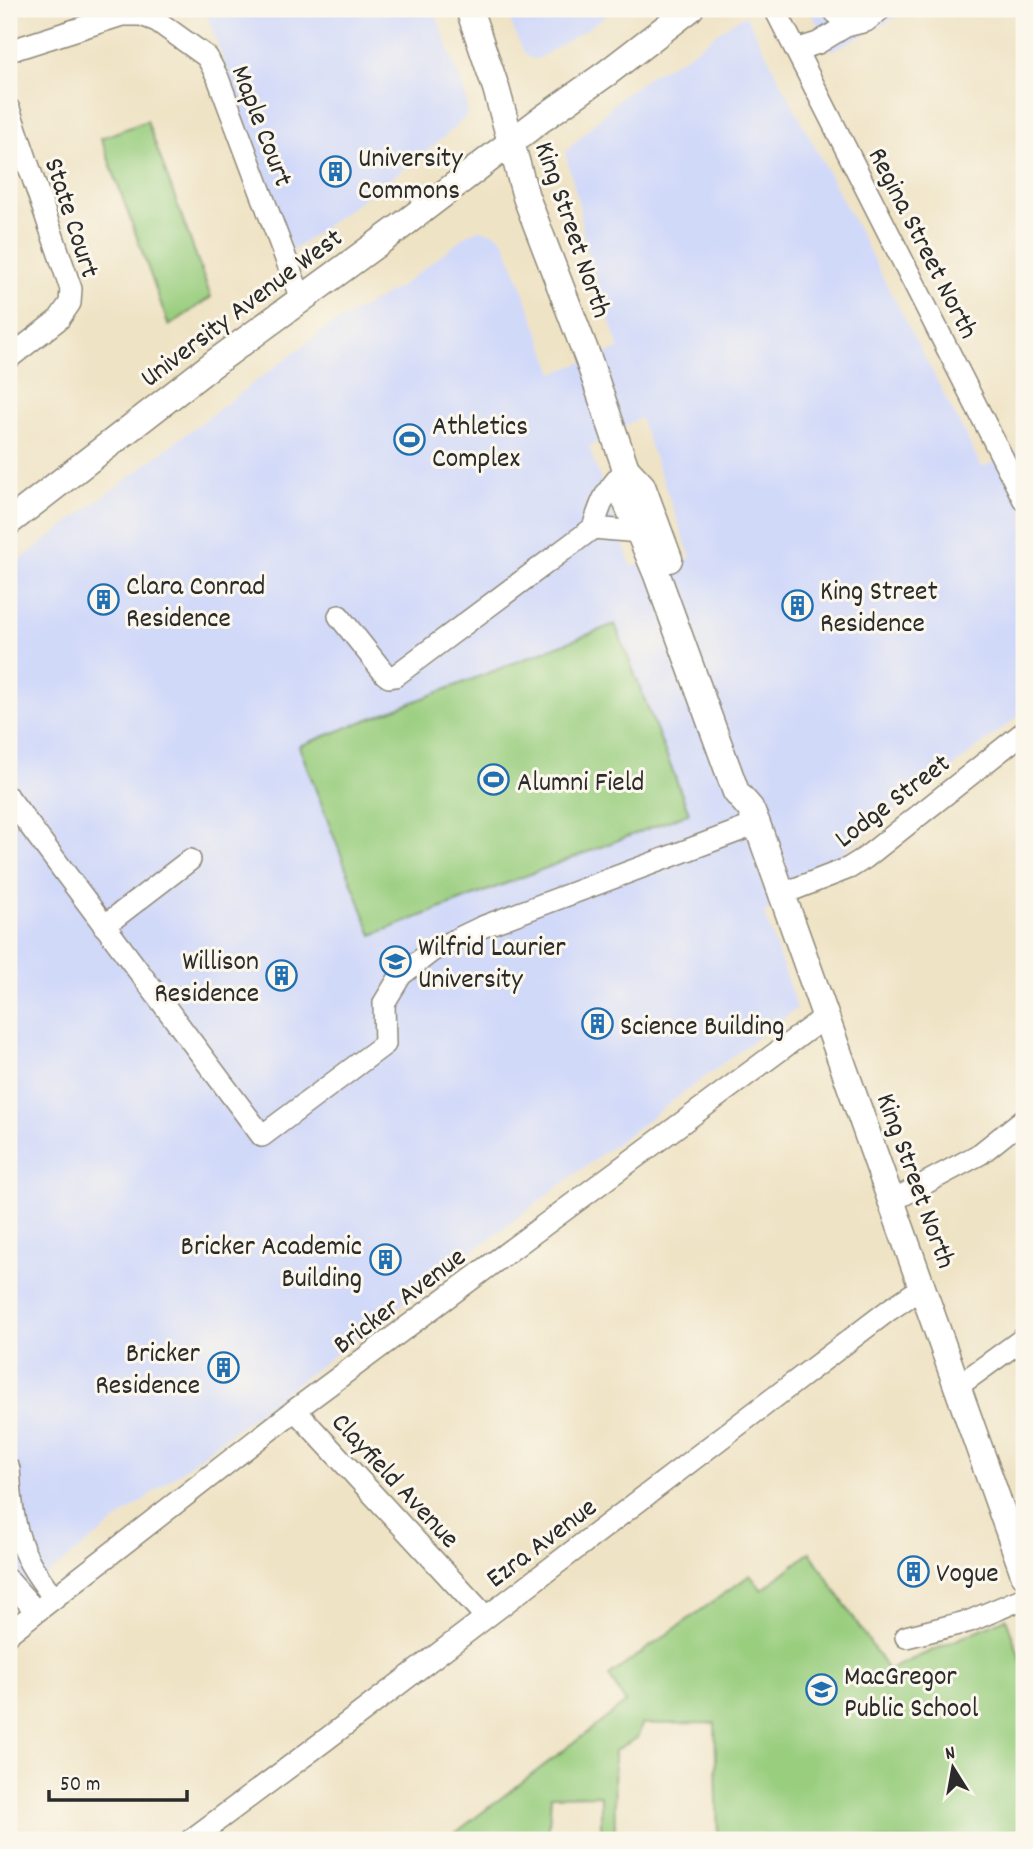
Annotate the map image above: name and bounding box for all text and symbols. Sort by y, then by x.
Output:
street label: Maple Court [218,60,301,193]
street label: King Street North [521,137,619,324]
place label: University Commons [358,141,463,213]
street label: Regina Street North [855,142,986,347]
street label: State Court [31,153,107,284]
building icon: University Commons [318,155,352,189]
street label: University Avenue West [133,220,353,400]
place label: Athletics Complex [432,409,528,481]
sports icon: Athletics Complex [392,423,426,457]
place label: Clara Conrad Residence [126,569,265,641]
place label: King Street Residence [820,574,938,646]
building icon: Clara Conrad Residence [86,583,120,617]
building icon: King Street Residence [780,588,814,622]
street label: Lodge Street [828,746,960,860]
sports icon: Alumni Field [477,763,511,797]
place label: Alumni Field [517,765,644,805]
place label: Wilfrid Laurier University [418,930,566,1002]
place label: Willison Residence [154,944,259,1016]
school or university icon: Wilfrid Laurier University [378,944,412,978]
building icon: Willison Residence [265,958,299,992]
building icon: Science Building [580,1007,614,1041]
place label: Science Building [620,1009,785,1049]
street label: King Street North [863,1088,964,1275]
place label: Bricker Academic Building [181,1229,362,1301]
street label: Bricker Avenue [326,1240,476,1366]
building icon: Bricker Academic Building [368,1243,402,1277]
place label: Bricker Residence [95,1336,201,1408]
building icon: Bricker Residence [206,1350,240,1384]
street label: Clayfield Avenue [320,1405,467,1559]
street label: Ezra Avenue [479,1490,607,1600]
building icon: Vogue [896,1554,930,1588]
place label: Vogue [936,1556,999,1596]
place label: MacGregor Public School [844,1659,979,1731]
school or university icon: MacGregor Public School [804,1673,838,1707]
north arrow [918,1734,988,1804]
text: N [943,1741,958,1769]
scale bar [49,1758,187,1802]
text: 50 m [60,1771,100,1801]

